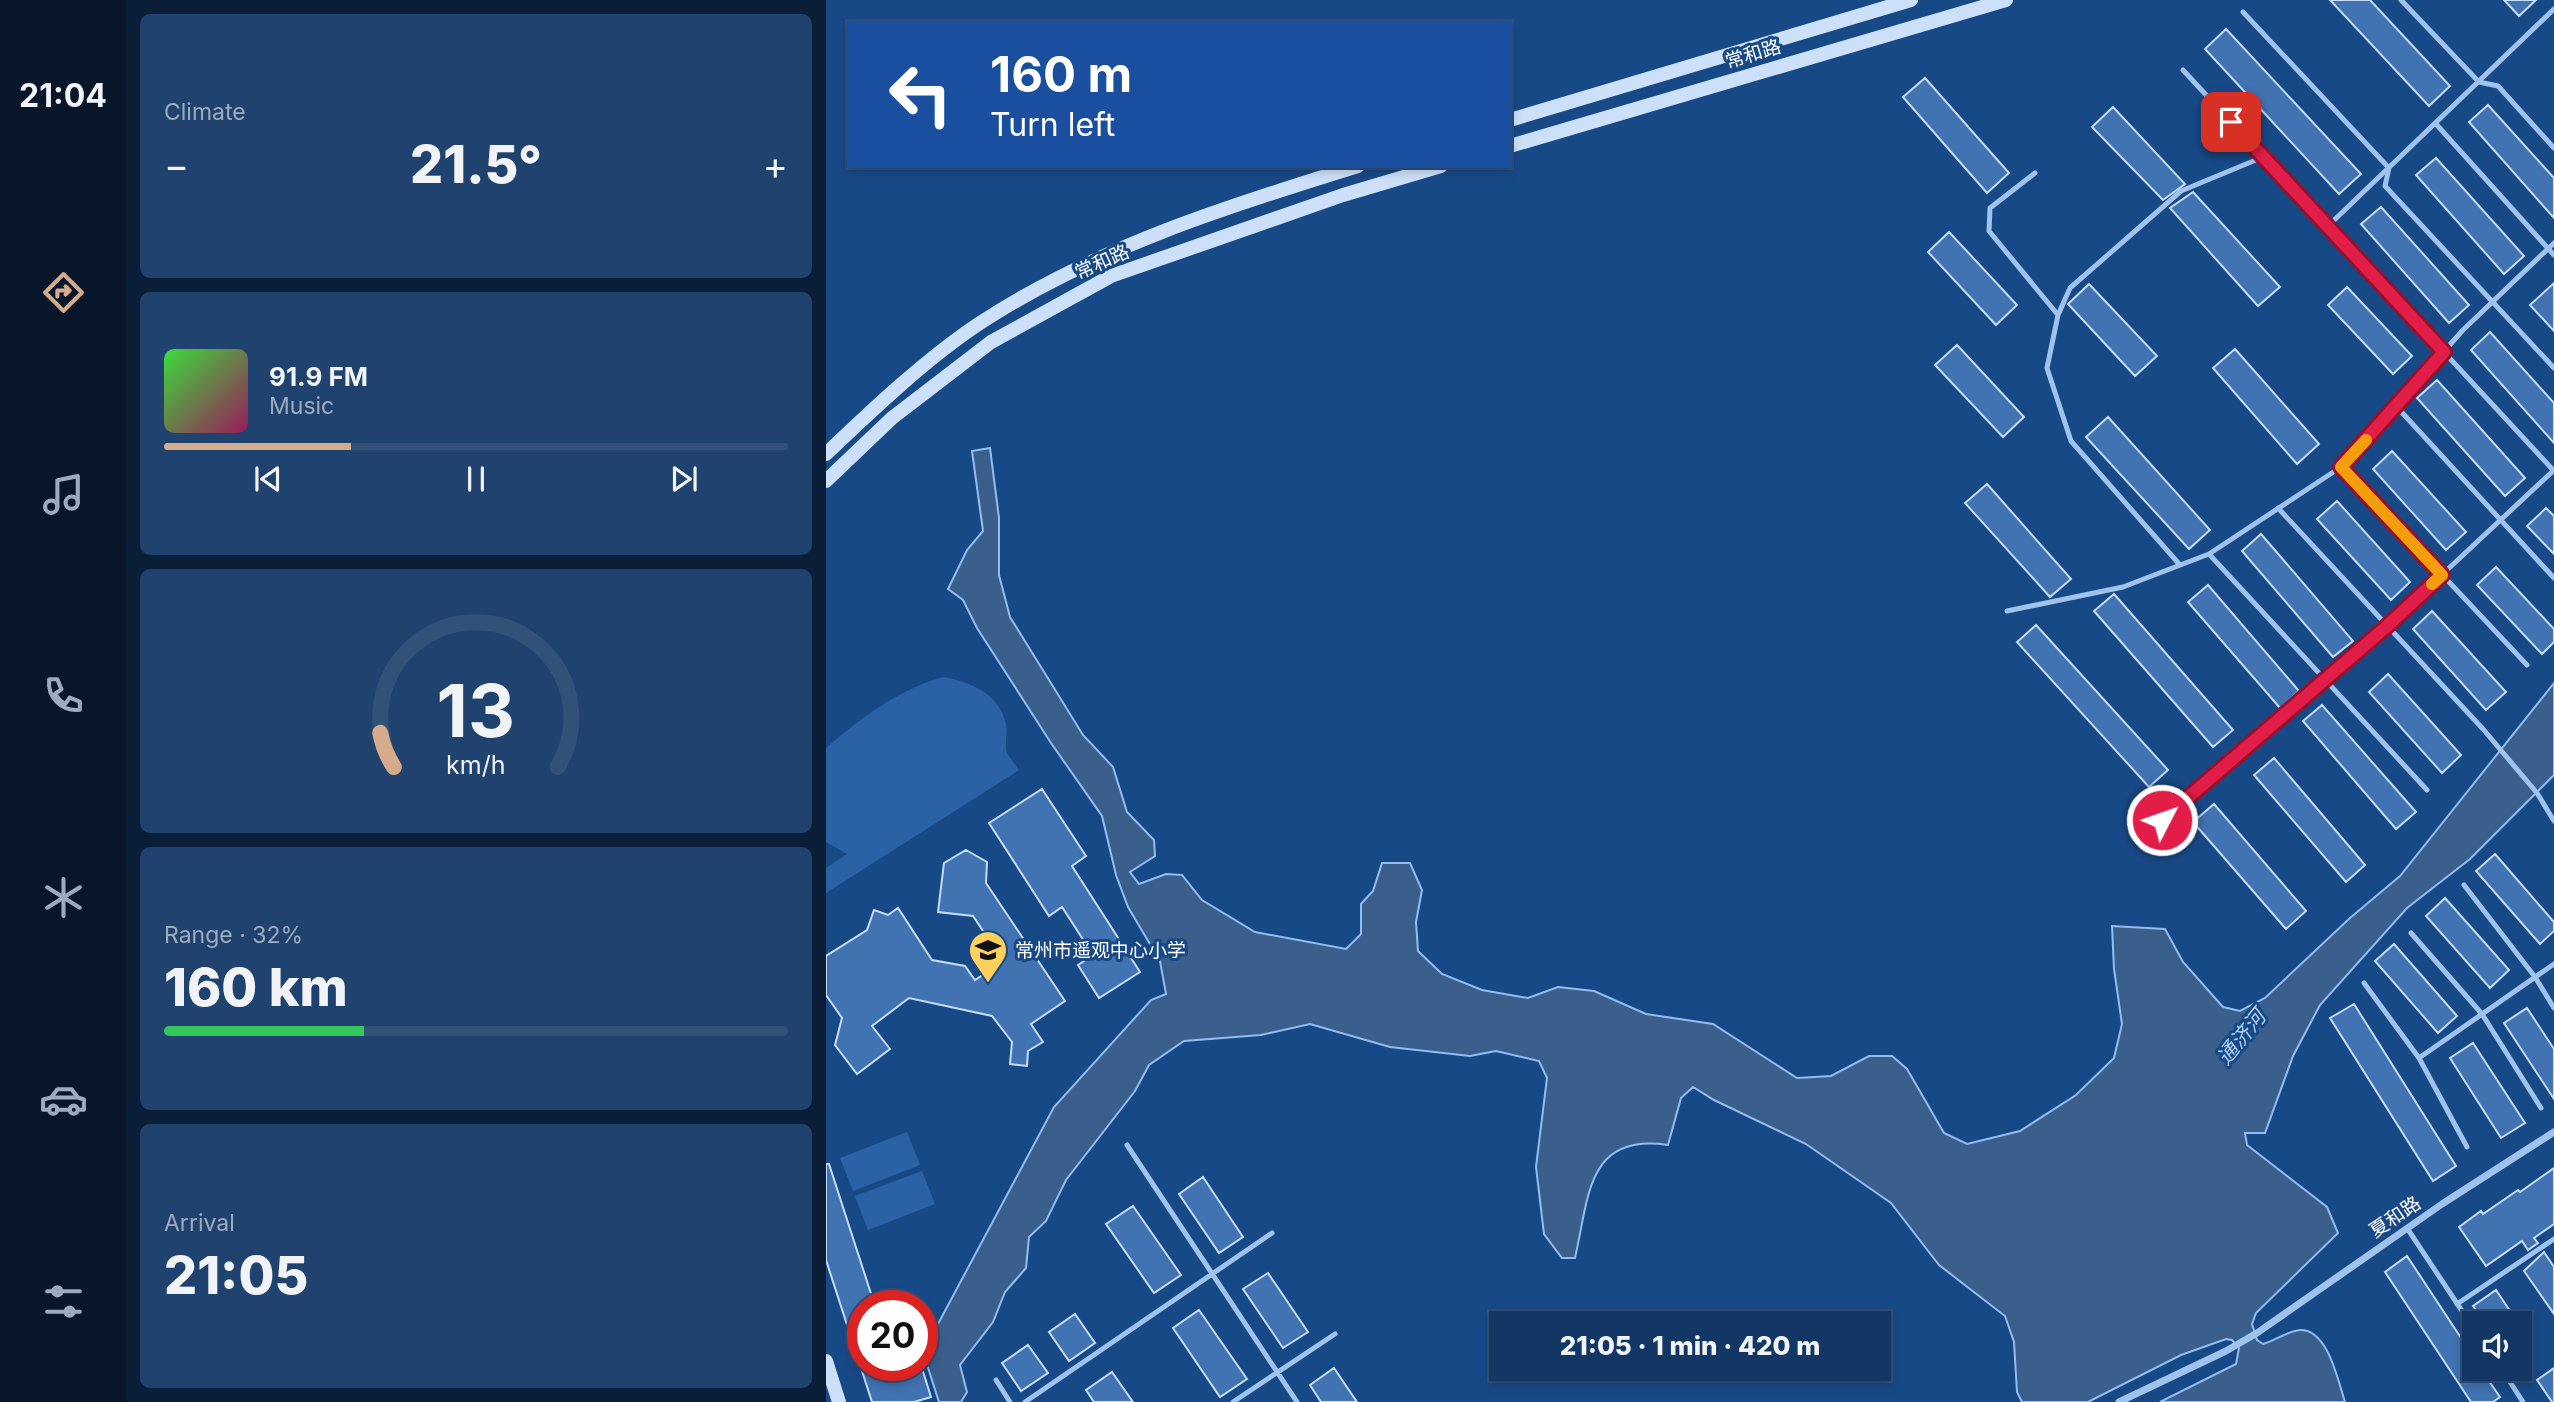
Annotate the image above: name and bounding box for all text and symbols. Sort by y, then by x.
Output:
street label: 常和路 [1722,35,1784,73]
text: 160 m [990,45,1132,104]
icon: left [875,49,966,140]
text: 21:04 [19,76,107,115]
pin [2201,92,2261,152]
text: Climate [164,98,246,126]
icon: arrive [2212,103,2250,141]
text: Turn left [990,105,1115,144]
text: 21.5° [410,133,542,196]
text: − [164,142,189,188]
text: + [763,142,788,188]
street label: 常和路 [1071,240,1133,284]
icon: directions [39,268,88,317]
text: 91.9 FM [269,361,368,392]
text: Music [269,392,334,420]
icon: previous [249,460,287,498]
icon: pause [457,460,495,498]
icon: next [665,460,703,498]
icon: music [39,470,88,519]
text: 13 [437,666,515,755]
icon: phone [39,671,88,720]
text: km/h [446,750,506,780]
position arrow [2125,783,2199,857]
icon: climate [39,873,88,922]
text: Range · 32% [164,921,303,949]
school or university icon: 常州市遥观中心小学 [967,929,1009,984]
place label: 常州市遥观中心小学 [1015,939,1186,962]
text: 160 km [164,956,348,1019]
water label: 通济河 [2211,1002,2273,1069]
icon: car [39,1075,88,1124]
street label: 夏和路 [2365,1192,2425,1242]
text: Arrival [164,1209,235,1237]
text: 21:05 [164,1244,308,1307]
icon: filters [39,1277,88,1326]
speed limit sign: 20 [847,1290,938,1381]
map controls [2462,1311,2532,1381]
button: sound [2462,1311,2532,1381]
text: 21:05 · 1 min · 420 m [1560,1330,1820,1361]

